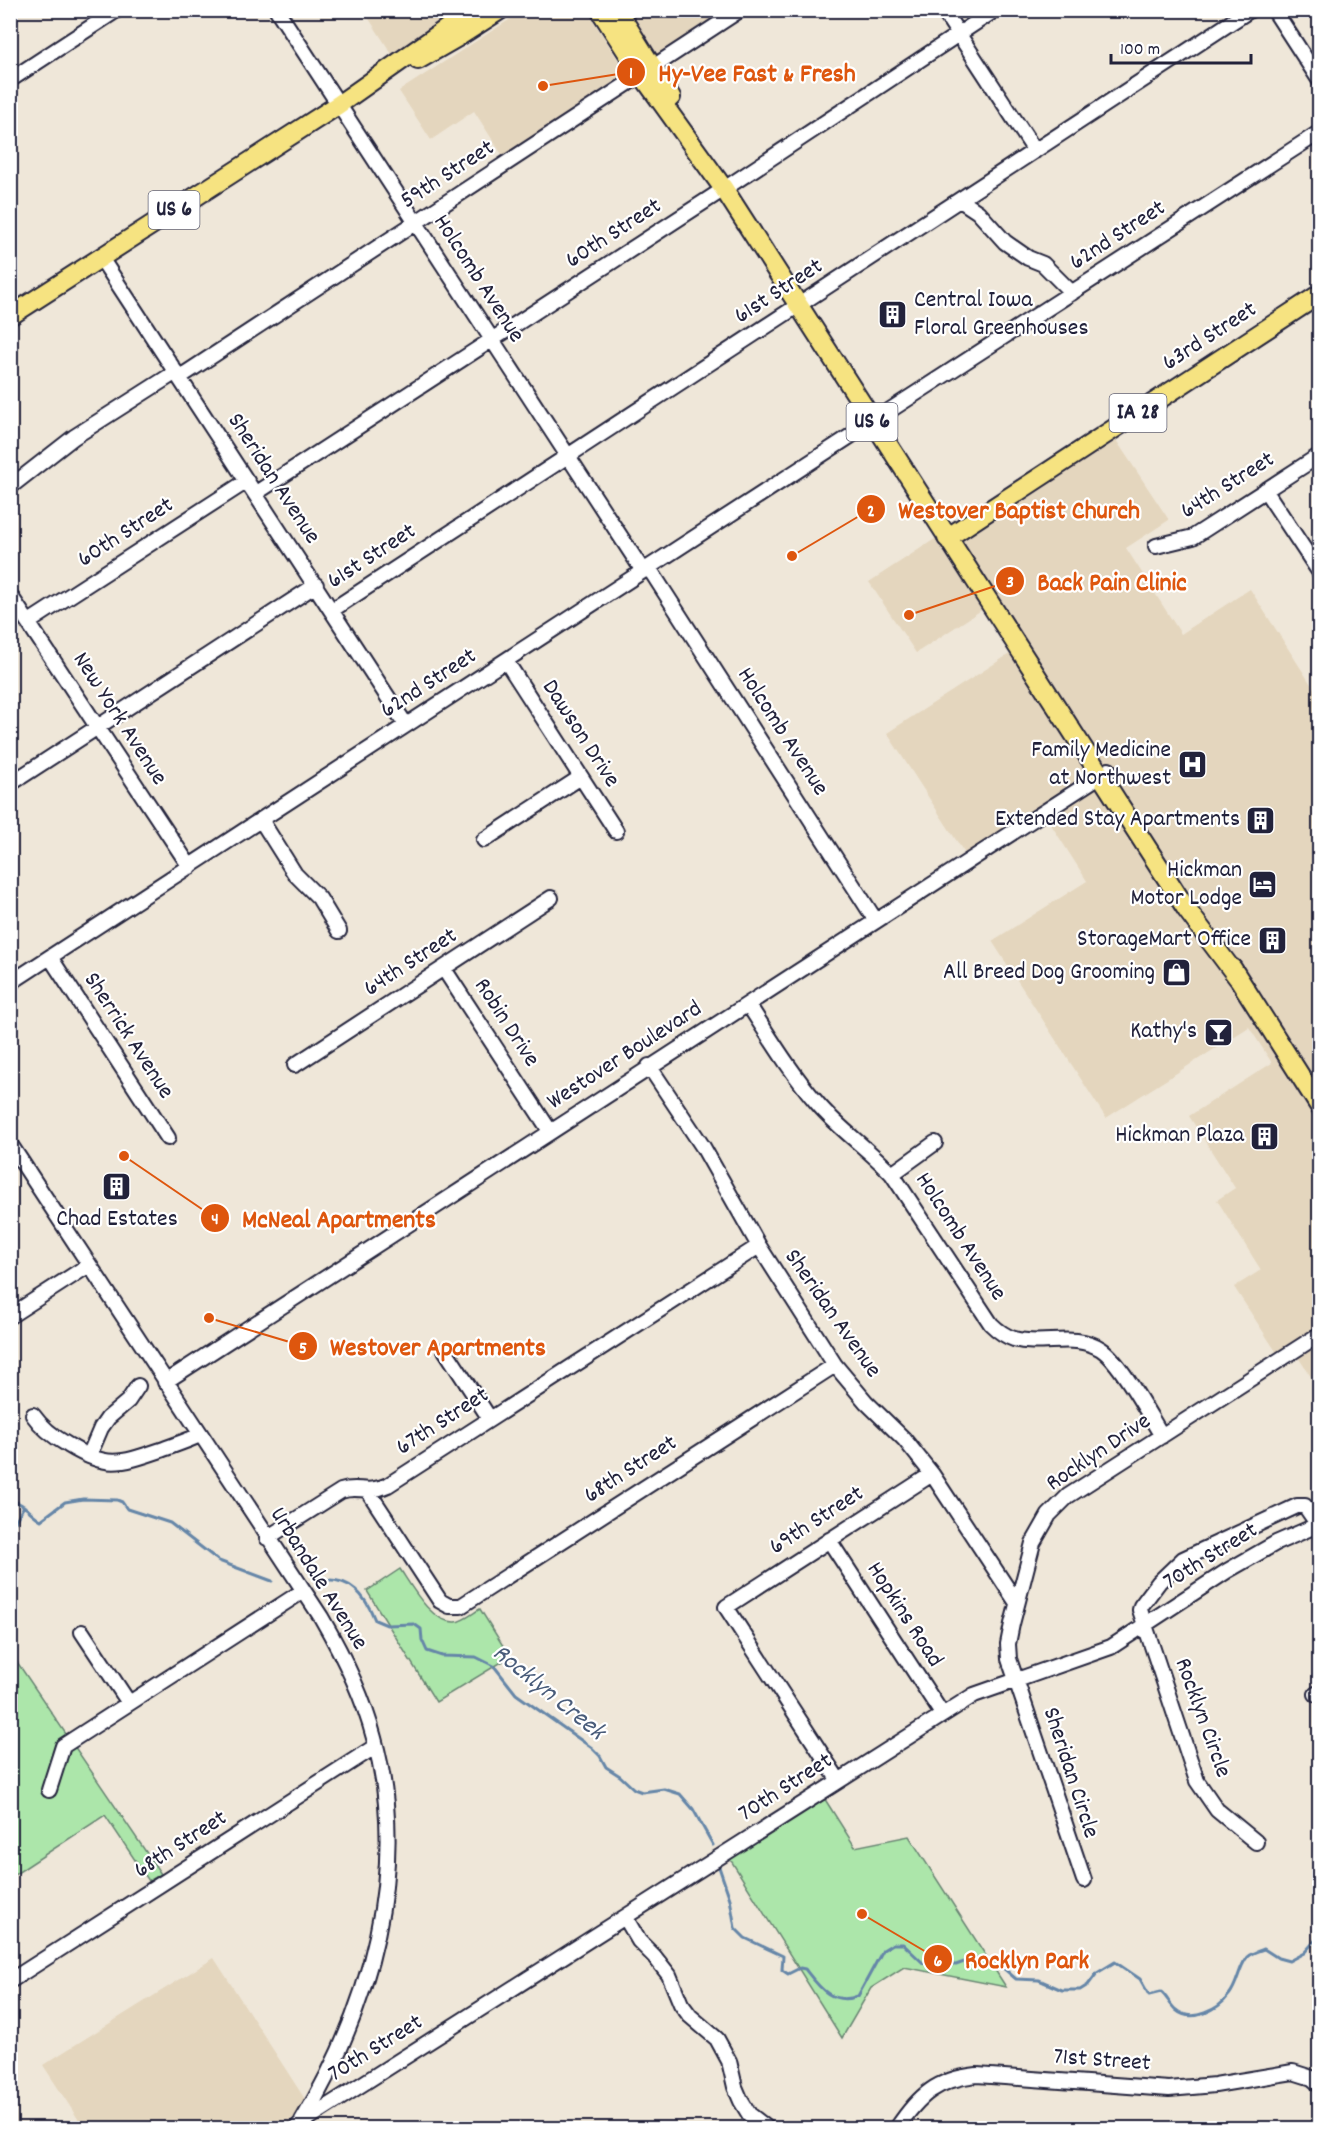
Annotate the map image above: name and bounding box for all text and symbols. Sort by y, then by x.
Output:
scale bar [1111,27,1250,65]
text: 100 m [1120,38,1160,63]
callout: Hy-Vee Fast & Fresh [616,50,868,94]
text: Hy-Vee Fast & Fresh [658,57,856,94]
text: 1 [629,62,633,87]
street label: 59th Street [394,132,502,218]
street label: 60th Street [559,190,669,278]
road number: US 6 [148,191,200,229]
street label: 62nd Street [1063,192,1173,280]
street label: Holcomb Avenue [424,208,532,350]
street label: 61st Street [728,250,830,333]
place label: Central Iowa Floral Greenhouses [914,284,1088,346]
street label: 63rd Street [1156,294,1264,380]
building icon: Central Iowa Floral Greenhouses [877,299,909,331]
road number: IA 28 [1110,394,1166,432]
road number: US 6 [846,403,898,441]
street label: Sheridan Avenue [218,407,328,551]
street label: 64th Street [1174,444,1282,528]
callout: Westover Baptist Church [856,487,1152,531]
street label: 60th Street [71,489,181,577]
text: Westover Baptist Church [898,494,1140,531]
text: 2 [867,500,875,525]
street label: 61st Street [321,515,423,598]
callout: Back Pain Clinic [995,559,1199,603]
text: Back Pain Clinic [1037,566,1187,603]
text: 3 [1006,571,1014,596]
street label: 62nd Street [374,640,484,728]
street label: New York Avenue [63,646,175,792]
street label: Holcomb Avenue [728,661,836,803]
street label: Dawson Drive [532,673,628,795]
place label: Family Medicine at Northwest [1031,734,1171,796]
hospital icon: Family Medicine at Northwest [1176,749,1208,781]
place label: Extended Stay Apartments [995,803,1240,837]
building icon: Extended Stay Apartments [1245,804,1277,836]
place label: Hickman Motor Lodge [1130,854,1242,916]
hotel icon: Hickman Motor Lodge [1247,869,1279,901]
street label: 64th Street [358,920,465,1006]
place label: StorageMart Office [1077,923,1251,957]
building icon: StorageMart Office [1256,924,1288,956]
place label: All Breed Dog Grooming [943,956,1155,990]
shop icon: All Breed Dog Grooming [1160,957,1192,989]
street label: Sherrick Avenue [74,966,182,1106]
street label: Robin Drive [465,972,547,1074]
street label: Westover Boulevard [541,993,709,1119]
place label: Kathy's [1130,1015,1197,1049]
bar icon: Kathy's [1202,1016,1234,1048]
place label: Hickman Plaza [1115,1119,1245,1153]
building icon: Hickman Plaza [1249,1120,1281,1152]
street label: Holcomb Avenue [906,1166,1014,1308]
building icon: Chad Estates [101,1171,133,1203]
callout: McNeal Apartments [200,1196,448,1240]
place label: Chad Estates [56,1203,178,1237]
text: McNeal Apartments [242,1203,436,1240]
text: 4 [211,1208,219,1233]
street label: Sheridan Avenue [775,1243,889,1385]
callout: Westover Apartments [288,1324,558,1368]
text: Westover Apartments [330,1331,546,1368]
text: 5 [299,1337,307,1362]
street label: 67th Street [390,1379,496,1465]
street label: Rocklyn Drive [1040,1405,1158,1501]
street label: 68th Street [578,1427,684,1513]
street label: 69th Street [763,1478,871,1564]
street label: Urbandale Avenue [260,1501,376,1657]
street label: 70th Street [1157,1514,1265,1599]
street label: Hopkins Road [857,1555,951,1675]
water label: Rocklyn Creek [483,1636,614,1752]
street label: Rocklyn Circle [1165,1653,1239,1783]
street label: Sheridan Circle [1033,1703,1107,1843]
street label: 70th Street [732,1745,840,1831]
street label: 68th Street [128,1802,234,1888]
callout: Rocklyn Park [923,1937,1101,1981]
text: Rocklyn Park [965,1944,1090,1981]
text: 6 [934,1950,943,1975]
street label: 70th Street [322,2006,430,2091]
street label: 71st Street [1052,2041,1152,2081]

